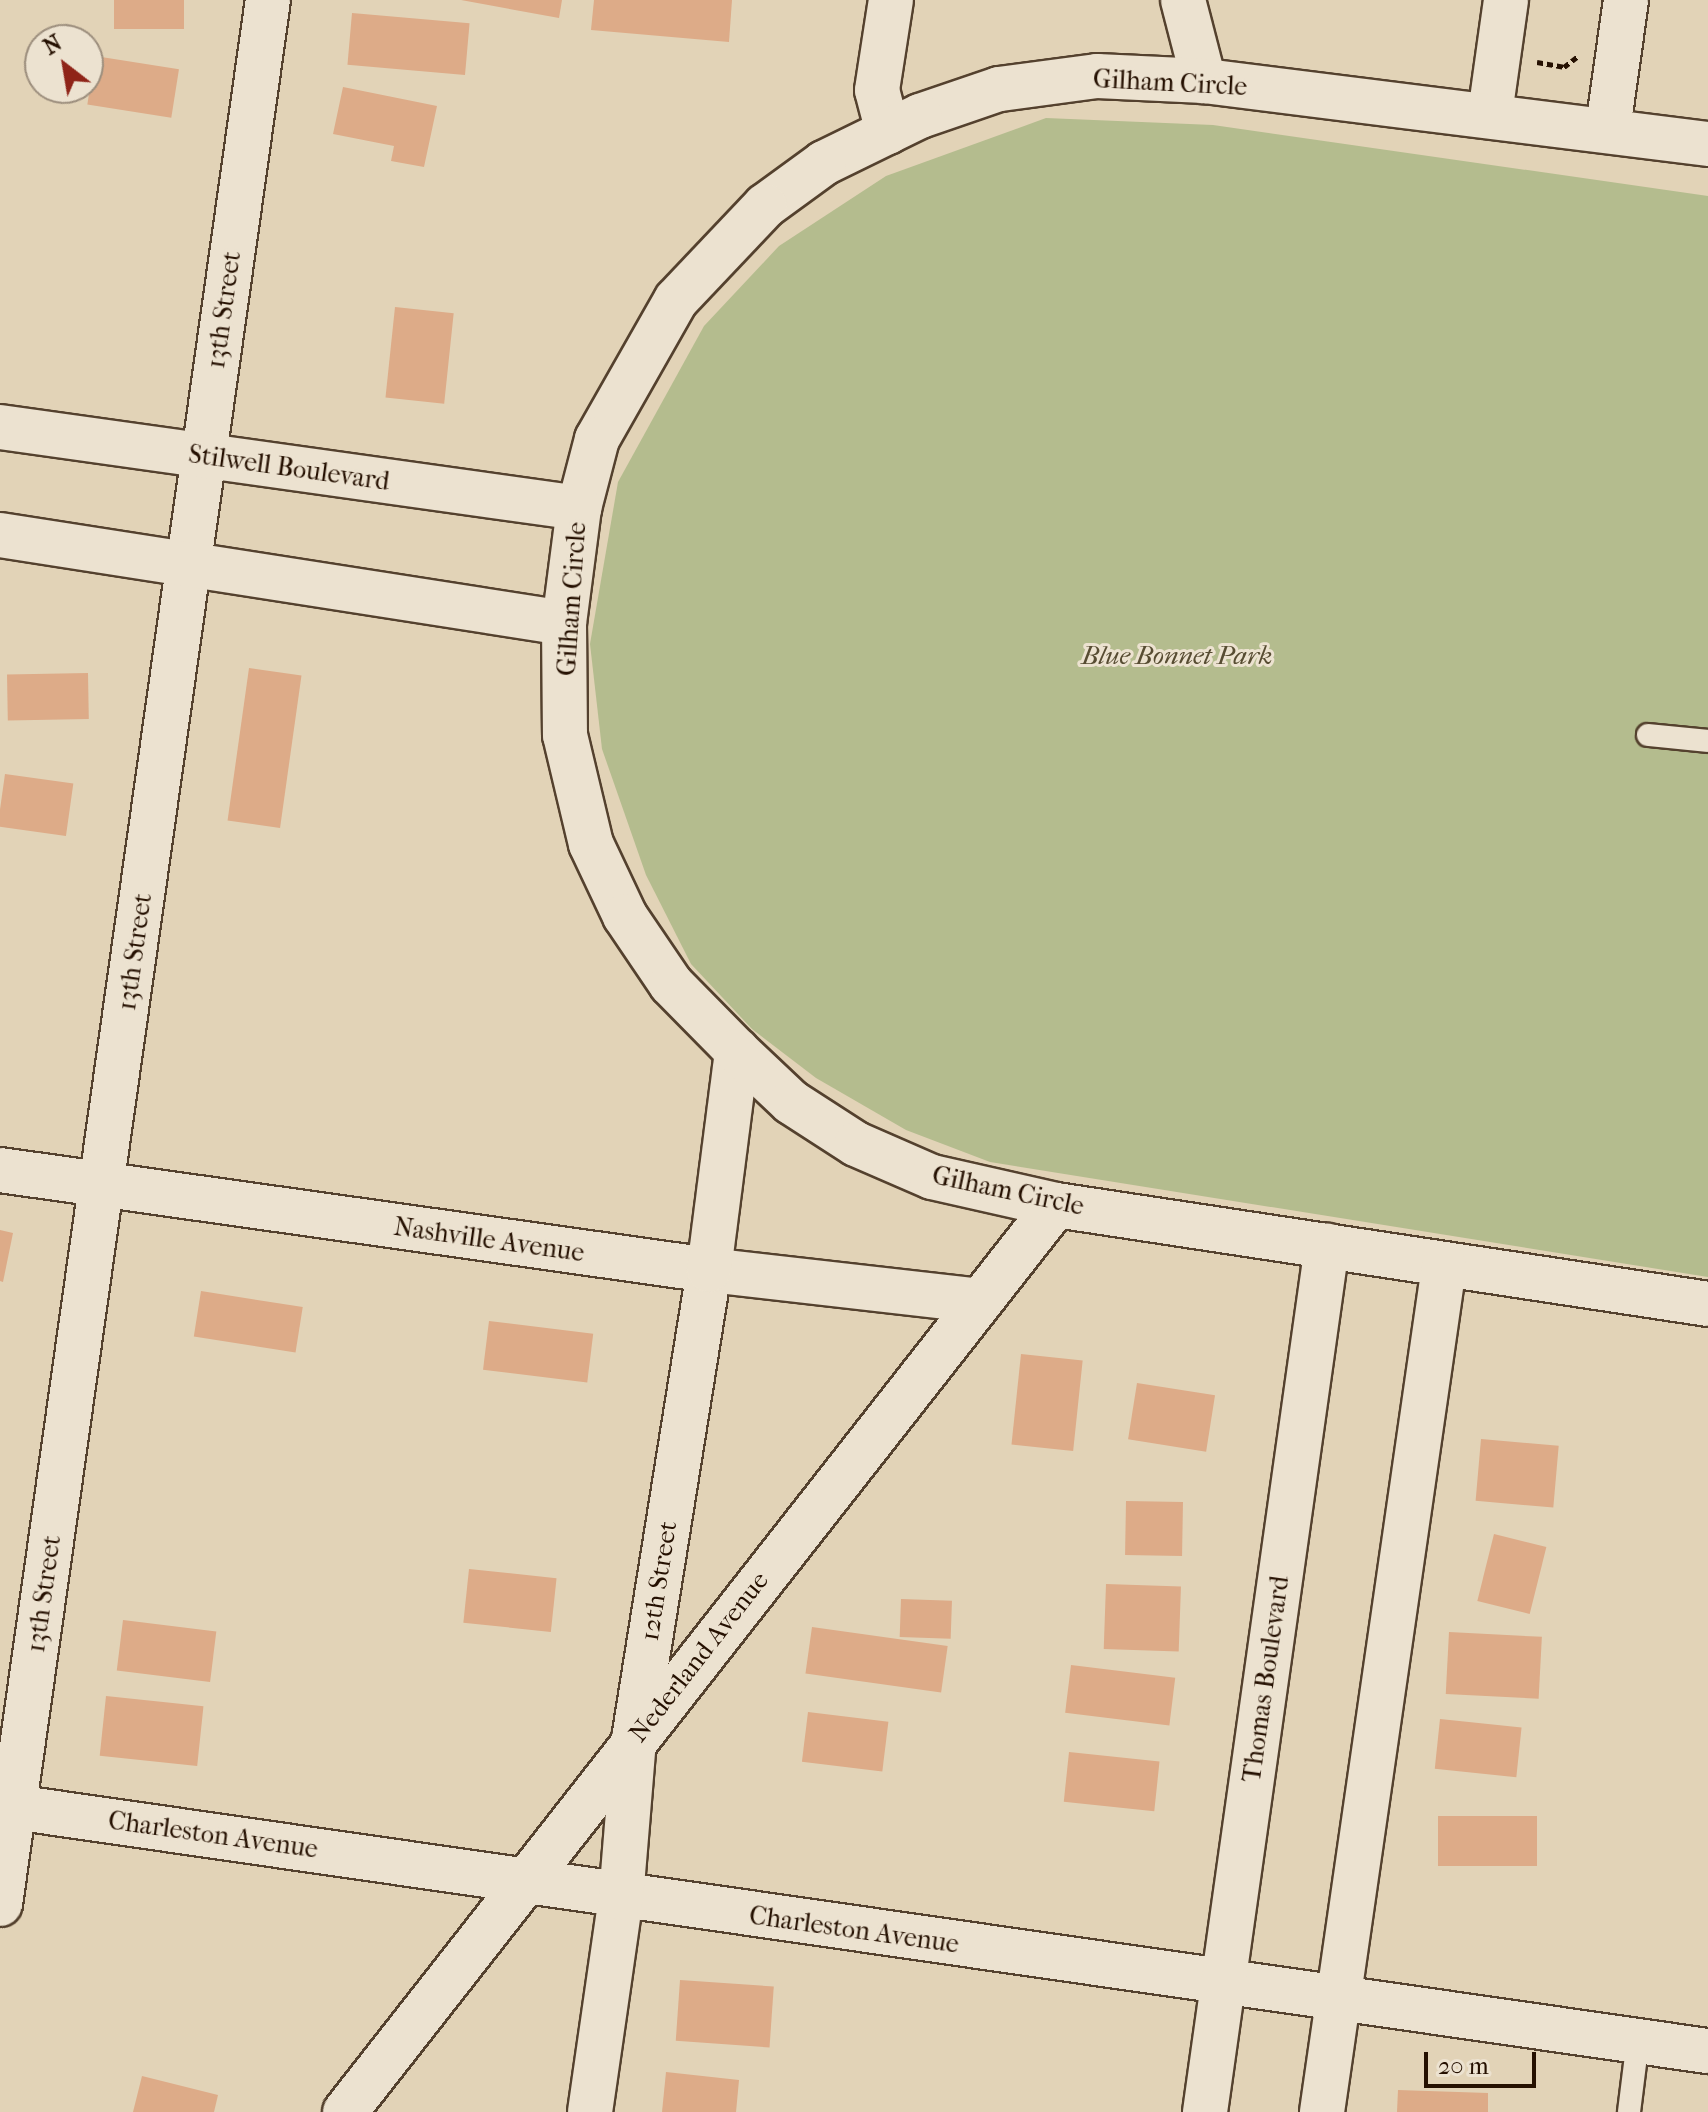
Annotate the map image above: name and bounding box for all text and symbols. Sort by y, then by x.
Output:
north arrow [24,24,104,104]
text: N [39,30,67,61]
street label: Gilham Circle [1092,63,1248,103]
street label: 13th Street [200,249,248,371]
street label: Stilwell Boulevard [186,438,392,498]
street label: Gilham Circle [551,521,593,677]
park label: Blue Bonnet Park [1082,640,1272,672]
street label: 13th Street [111,891,159,1013]
street label: Gilham Circle [929,1160,1087,1222]
street label: Nashville Avenue [392,1211,586,1269]
street label: 12th Street [634,1519,684,1643]
street label: 13th Street [20,1533,68,1655]
street label: Nederland Avenue [623,1566,775,1748]
street label: Thomas Boulevard [1236,1574,1296,1784]
street label: Charleston Avenue [106,1805,320,1865]
street label: Charleston Avenue [747,1900,961,1960]
scale bar [1428,2036,1540,2086]
text: 20 m [1438,2052,1489,2080]

